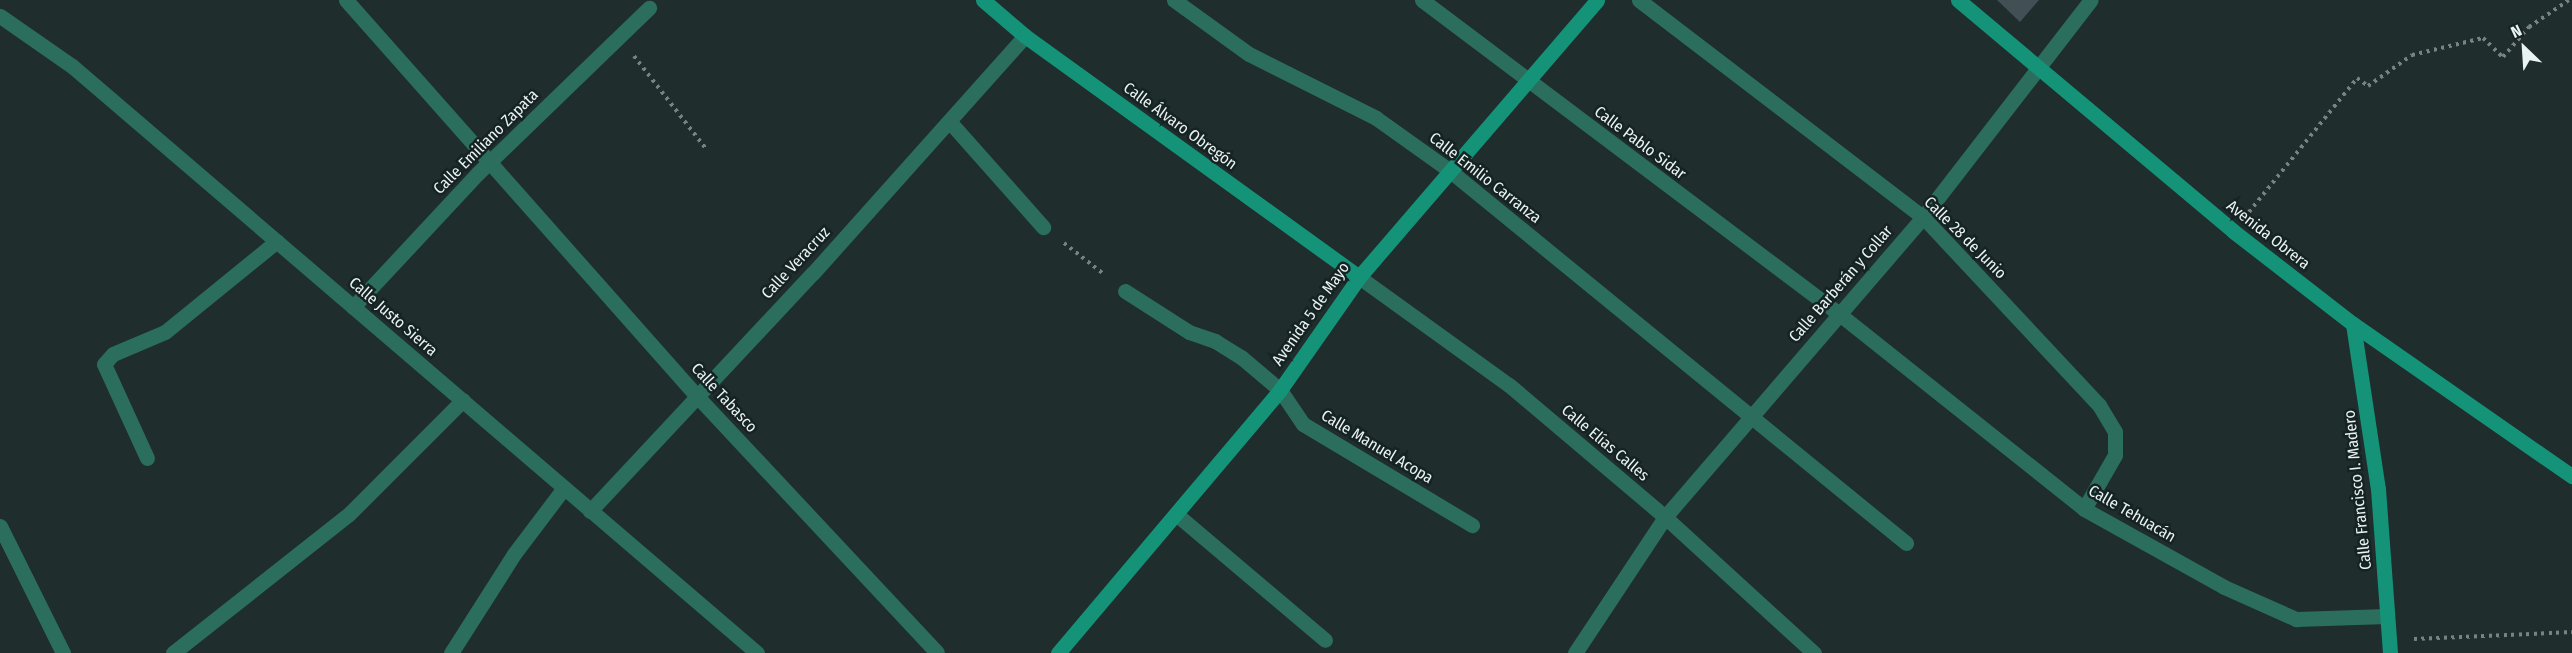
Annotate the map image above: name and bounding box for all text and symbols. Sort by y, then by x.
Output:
north arrow [2494,18,2554,78]
text: N [2508,21,2525,42]
street label: Calle Álvaro Obregón [1119,78,1241,174]
street label: Calle Emiliano Zapata [430,86,542,198]
street label: Calle Pablo Sidar [1590,102,1690,184]
street label: Calle Emilio Carranza [1425,128,1545,228]
street label: Calle 28 de Junio [1920,193,2010,283]
street label: Avenida Obrera [2222,196,2314,274]
street label: Calle Barberán y Collar [1785,222,1897,346]
street label: Calle Veracruz [758,223,834,303]
street label: Avenida 5 de Mayo [1268,259,1354,369]
street label: Calle Justo Sierra [345,273,441,361]
street label: Calle Tabasco [687,359,761,437]
street label: Calle Elías Calles [1557,401,1653,485]
street label: Calle Manuel Acopa [1318,406,1436,488]
street label: Calle Francisco I. Madero [2340,409,2376,571]
street label: Calle Tehuacán [2085,481,2179,547]

